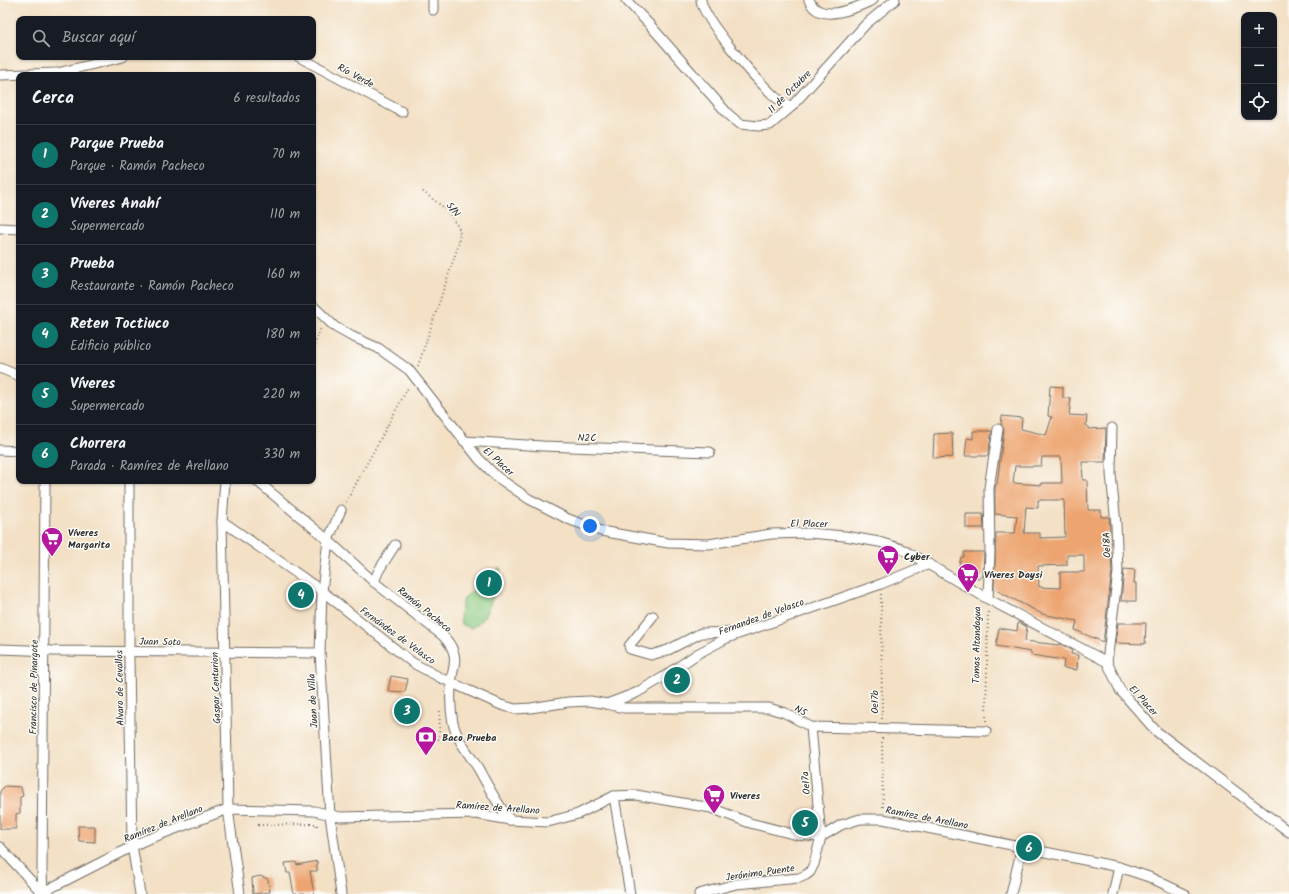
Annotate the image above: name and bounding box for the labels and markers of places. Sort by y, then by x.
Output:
supermarket icon: Víveres Margarita [39,525,65,558]
place label: Víveres Margarita [68,525,110,553]
supermarket icon: Cyber [875,543,901,576]
place label: Cyber [904,549,930,565]
supermarket icon: Víveres Daysi [955,561,981,594]
place label: Víveres Daysi [984,567,1043,583]
pin: 1 [476,568,502,598]
pin: 4 [288,580,314,610]
pin: 2 [664,665,690,695]
pin: 3 [394,696,420,726]
bank icon: Baco Prueba [413,724,439,757]
place label: Baco Prueba [442,730,496,746]
supermarket icon: Viveres [701,782,727,815]
place label: Viveres [730,788,761,804]
pin: 5 [792,808,818,838]
pin: 6 [1016,833,1042,863]

